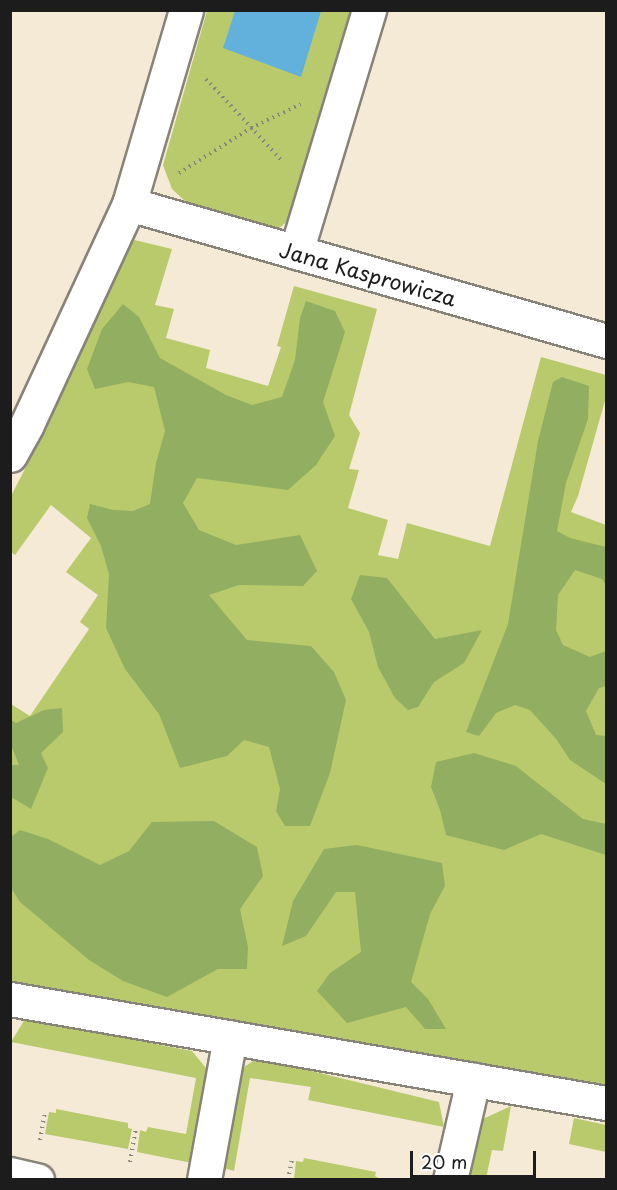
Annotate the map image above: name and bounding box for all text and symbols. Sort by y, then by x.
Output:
street label: Jana Kasprowicza [276,236,460,310]
scale bar [413,1139,539,1177]
text: 20 m [421,1148,467,1175]

